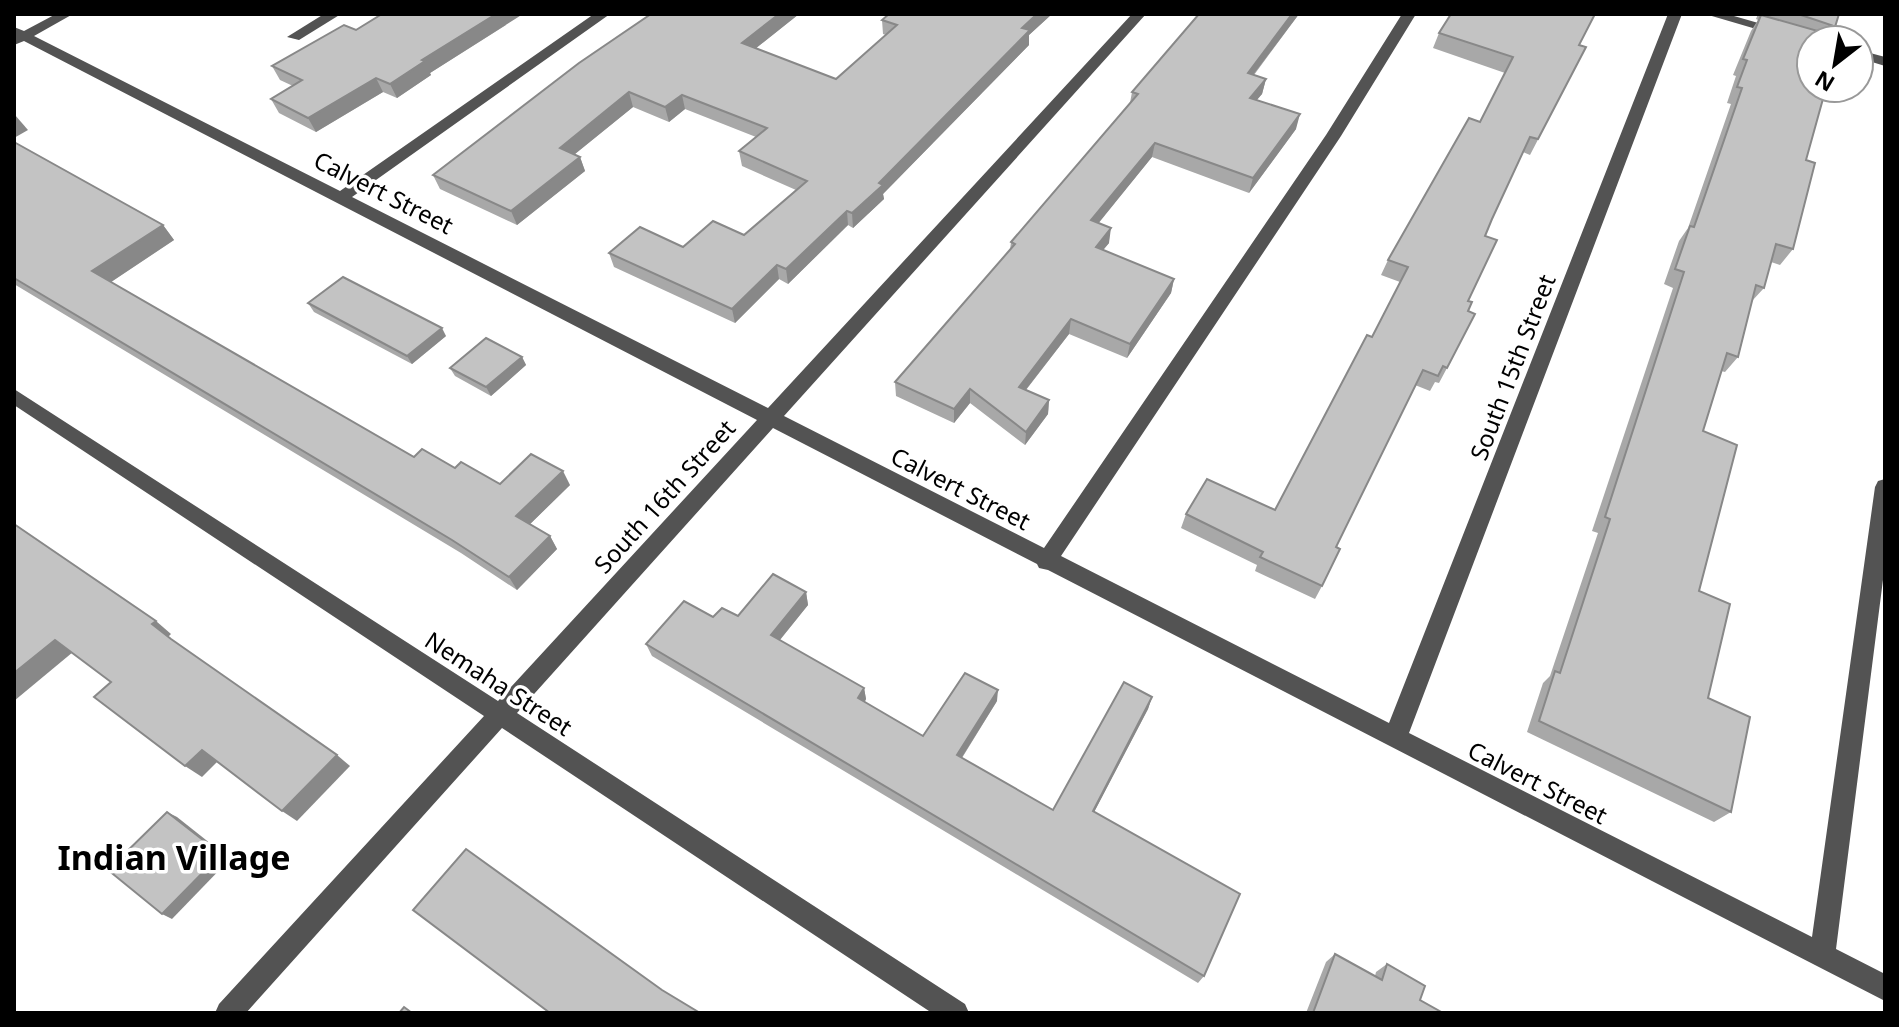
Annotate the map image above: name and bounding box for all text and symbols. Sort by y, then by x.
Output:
north arrow [1795,24,1875,104]
text: N [1809,65,1840,99]
street label: Calvert Street [309,143,460,241]
street label: South 15th Street [1461,269,1563,465]
street label: South 16th Street [586,412,742,580]
street label: Calvert Street [886,439,1037,537]
street label: Nemaha Street [419,623,579,743]
street label: Calvert Street [1463,733,1614,831]
district label: Indian Village [58,834,290,880]

